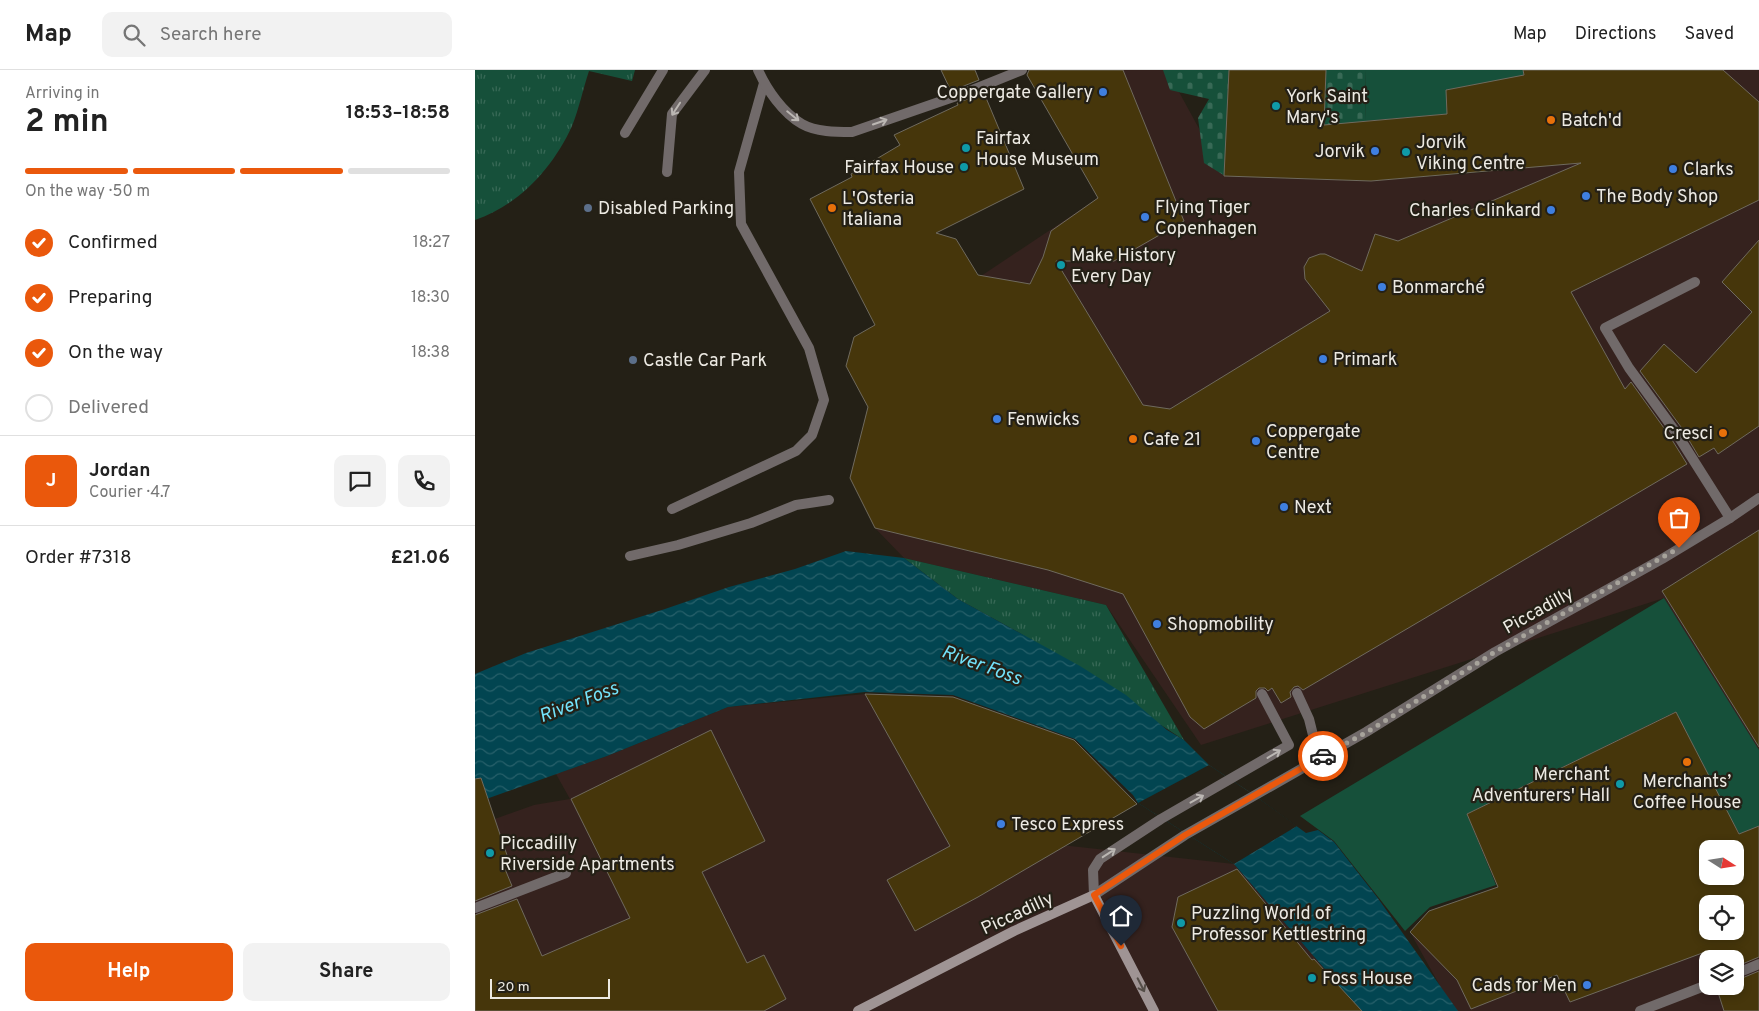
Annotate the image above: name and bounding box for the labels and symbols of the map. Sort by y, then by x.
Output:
place label: Coppergate Gallery [937,82,1093,105]
marker: Coppergate Gallery [1097,86,1109,98]
place label: York Saint Mary's [1286,86,1368,130]
marker: York Saint Mary's [1270,100,1282,112]
one-way arrow [671,102,682,116]
place label: Batch'd [1561,110,1622,133]
one-way arrow [786,111,799,122]
marker: Batch'd [1545,114,1557,126]
one-way arrow [872,117,887,126]
place label: Fairfax House Museum [976,128,1099,172]
place label: Jorvik Viking Centre [1416,132,1525,176]
place label: Jorvik [1315,141,1365,164]
marker: Fairfax House Museum [960,142,972,154]
marker: Jorvik [1369,145,1381,157]
marker: Jorvik Viking Centre [1400,146,1412,158]
place label: Fairfax House [844,157,954,180]
place label: Clarks [1683,159,1734,182]
marker: Fairfax House [958,161,970,173]
marker: Clarks [1667,163,1679,175]
place label: The Body Shop [1596,186,1718,209]
place label: L'Osteria Italiana [842,188,914,232]
marker: The Body Shop [1580,190,1592,202]
place label: Flying Tiger Copenhagen [1155,197,1257,241]
place label: Disabled Parking [598,198,734,221]
place label: Charles Clinkard [1409,200,1541,223]
marker: Disabled Parking [582,202,594,214]
marker: L'Osteria Italiana [826,202,838,214]
marker: Charles Clinkard [1545,204,1557,216]
marker: Flying Tiger Copenhagen [1139,211,1151,223]
place label: Make History Every Day [1071,245,1176,289]
marker: Make History Every Day [1055,259,1067,271]
place label: Bonmarché [1392,277,1485,300]
marker: Bonmarché [1376,281,1388,293]
place label: Primark [1333,349,1397,372]
place label: Castle Car Park [643,350,767,373]
marker: Primark [1317,353,1329,365]
marker: Castle Car Park [627,354,639,366]
place label: Fenwicks [1007,409,1080,432]
marker: Fenwicks [991,413,1003,425]
place label: Coppergate Centre [1266,421,1360,465]
place label: Cresci [1663,423,1713,446]
marker: Cresci [1717,427,1729,439]
place label: Cafe 21 [1143,429,1201,452]
marker: Cafe 21 [1127,433,1139,445]
marker: Coppergate Centre [1250,435,1262,447]
place label: Next [1294,497,1332,520]
pin [1658,497,1700,548]
marker: Next [1278,501,1290,513]
street label: Piccadilly [1499,583,1578,640]
place label: Shopmobility [1167,614,1274,637]
marker: Shopmobility [1151,618,1163,630]
water label: River Foss [938,640,1025,692]
water label: River Foss [536,677,622,729]
courier [1298,731,1348,781]
one-way arrow [1266,749,1280,759]
marker: Merchants’ Coffee House [1681,756,1693,768]
place label: Merchant Adventurers' Hall [1472,764,1610,808]
place label: Merchants’ Coffee House [1633,771,1741,815]
marker: Merchant Adventurers' Hall [1614,778,1626,790]
one-way arrow [1189,794,1204,804]
place label: Tesco Express [1011,814,1124,837]
marker: Tesco Express [995,818,1007,830]
place label: Piccadilly Riverside Apartments [500,833,675,877]
north arrow [1699,840,1744,885]
marker: Piccadilly Riverside Apartments [484,847,496,859]
one-way arrow [1102,848,1116,858]
street label: Piccadilly [978,888,1058,941]
pin [1100,895,1142,946]
place label: Puzzling World of Professor Kettlestring [1191,903,1366,947]
marker: Puzzling World of Professor Kettlestring [1175,917,1187,929]
place label: Foss House [1322,968,1412,991]
marker: Foss House [1306,972,1318,984]
place label: Cads for Men [1472,975,1577,998]
scale bar [490,976,610,999]
one-way arrow [1136,977,1146,992]
marker: Cads for Men [1581,979,1593,991]

